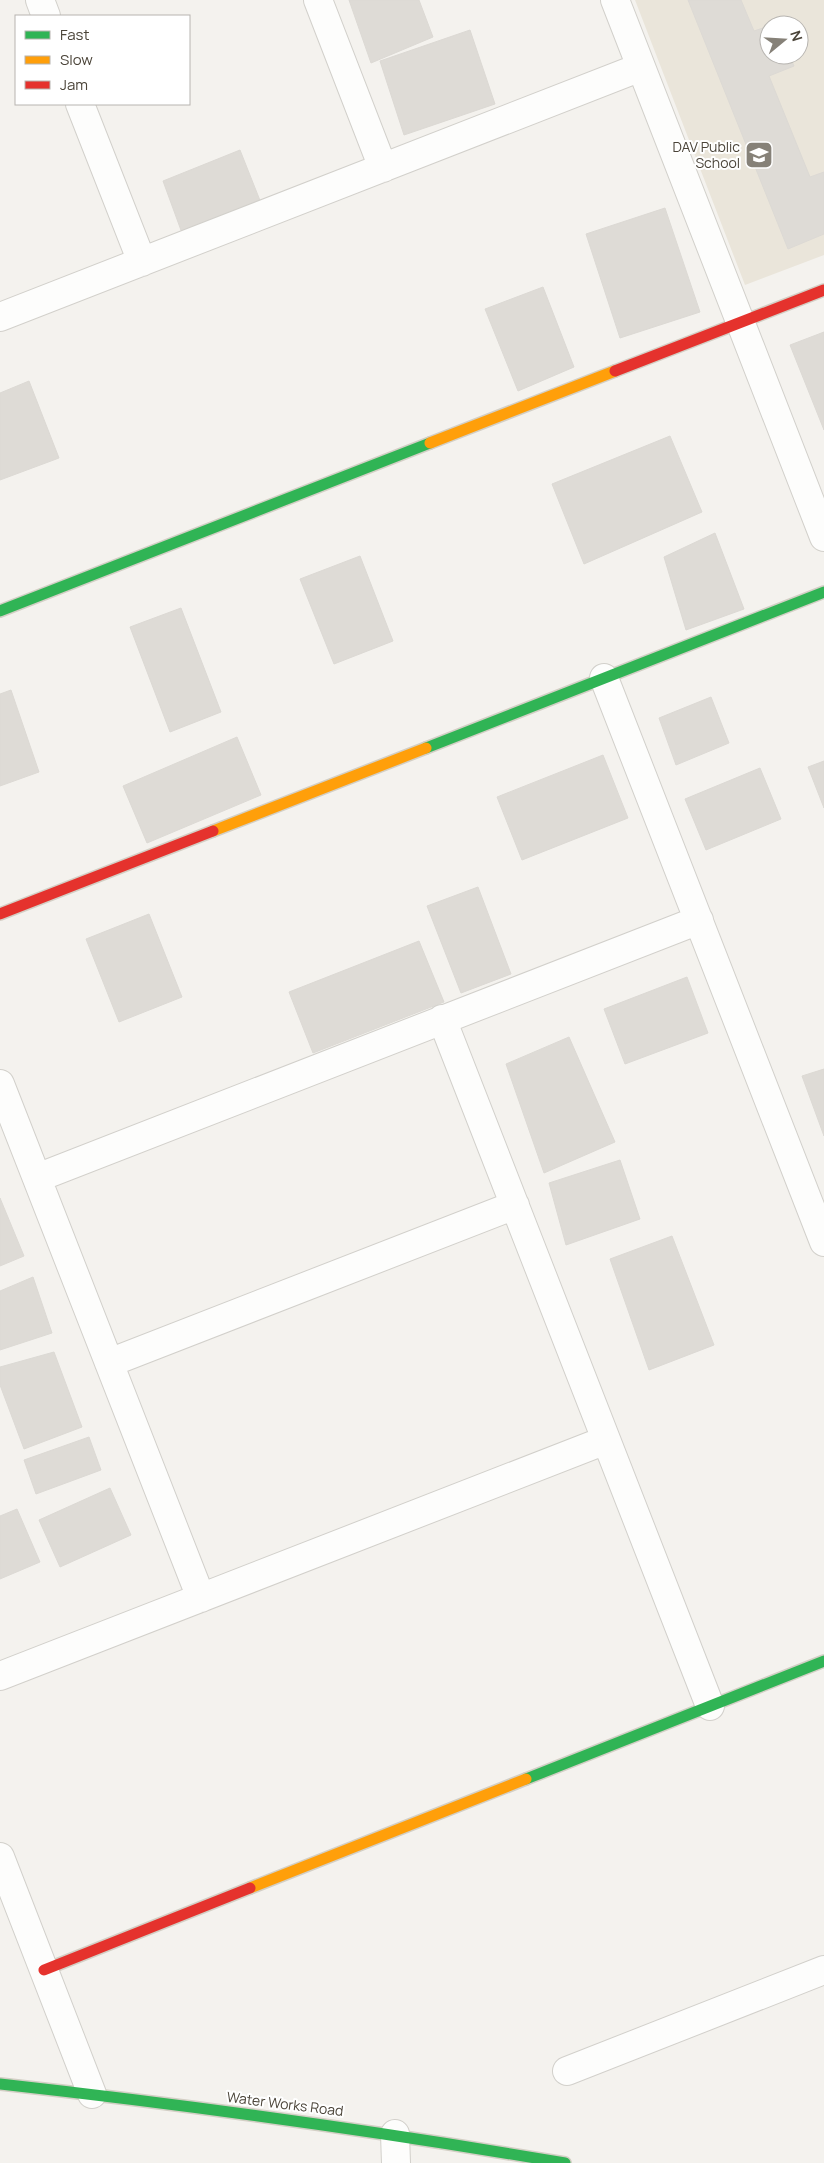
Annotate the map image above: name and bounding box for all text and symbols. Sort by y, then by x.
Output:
legend [15,15,190,105]
north arrow [759,15,809,65]
text: Fast [60,24,89,45]
text: N [786,28,807,44]
text: Slow [60,49,93,70]
text: Jam [60,74,88,95]
place label: DAV Public School [672,137,740,172]
school or university icon: DAV Public School [744,140,774,170]
street label: Water Works Road [226,2087,344,2120]

